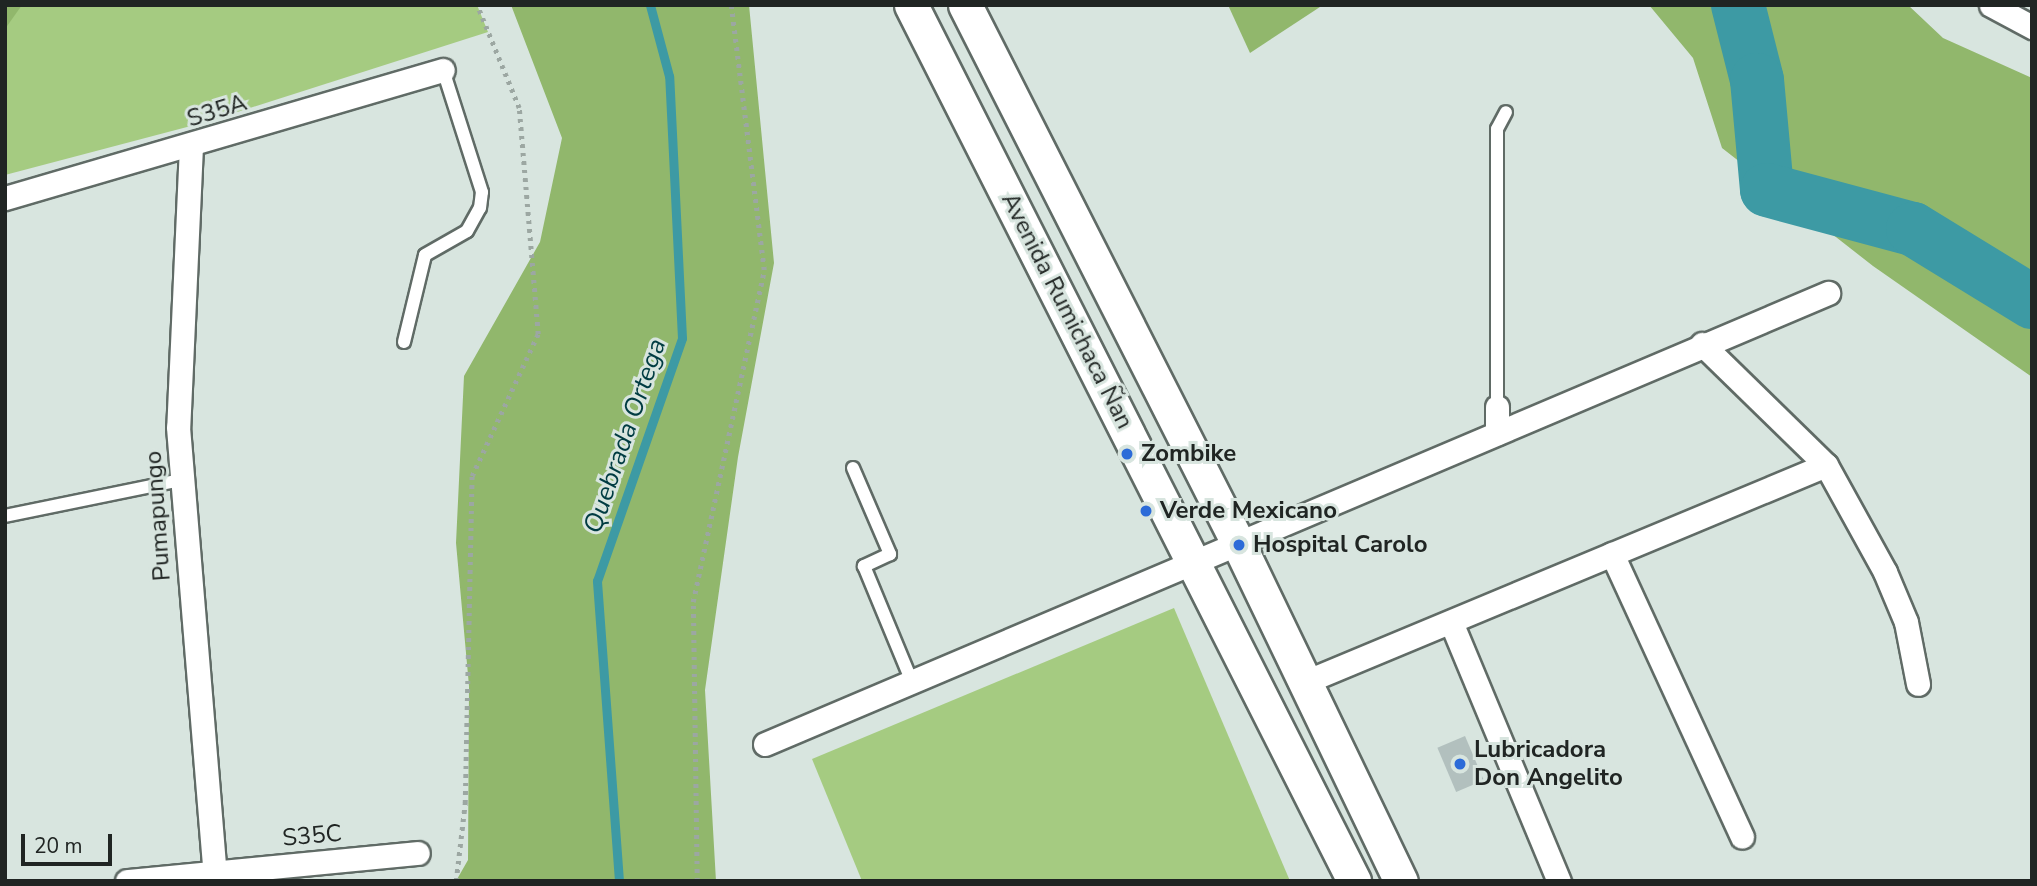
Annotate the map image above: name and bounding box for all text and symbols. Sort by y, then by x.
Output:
street label: S35A [184,88,250,134]
street label: Avenida Rumichaca Ñan [995,188,1139,434]
water label: Quebrada Ortega [577,335,673,537]
place label: Zombike [1141,440,1236,468]
marker: Zombike [1119,446,1135,462]
street label: Pumapungo [139,450,177,582]
place label: Verde Mexicano [1160,497,1337,525]
marker: Verde Mexicano [1138,503,1154,519]
place label: Hospital Carolo [1253,531,1427,559]
marker: Hospital Carolo [1231,537,1247,553]
place label: Lubricadora Don Angelito [1474,736,1623,792]
marker: Lubricadora Don Angelito [1452,756,1468,772]
street label: S35C [281,819,343,853]
scale bar [24,820,116,864]
text: 20 m [34,832,83,860]

